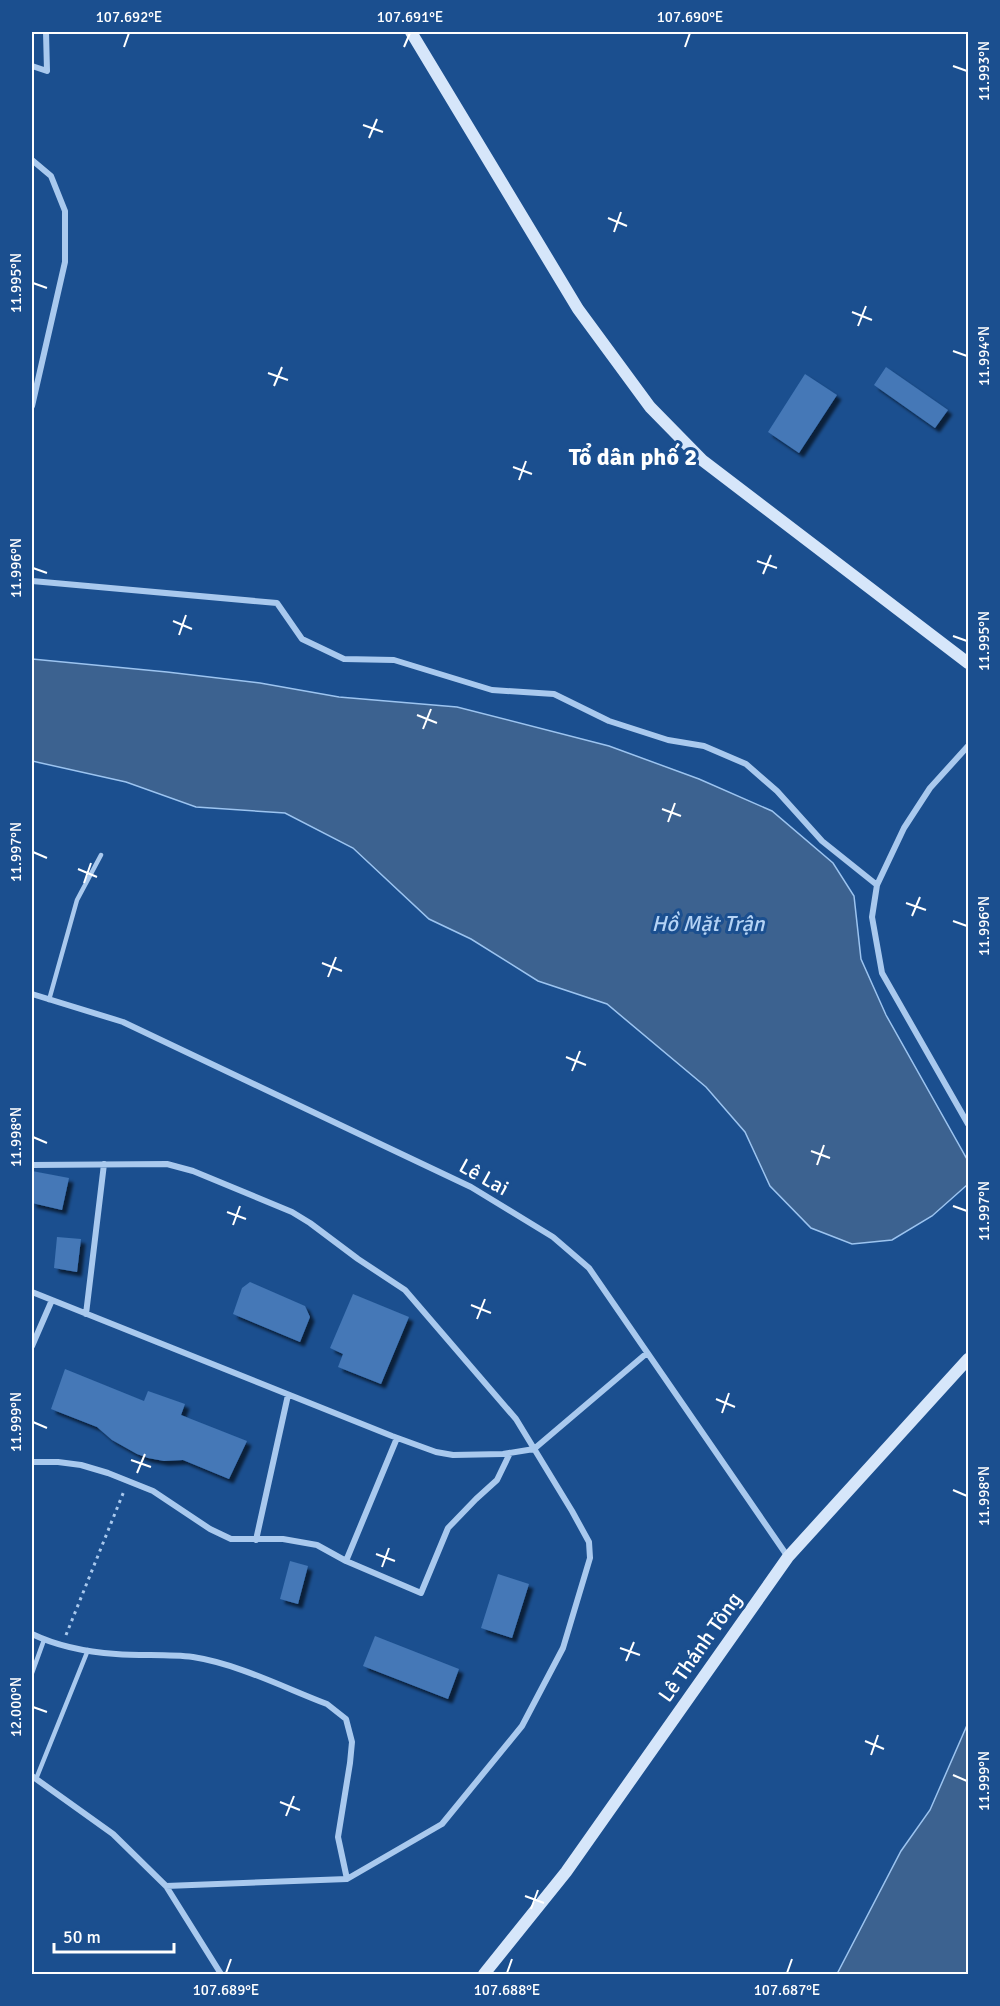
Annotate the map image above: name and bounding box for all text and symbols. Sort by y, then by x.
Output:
text: 107.692°E [96,8,162,26]
text: 107.691°E [377,8,443,26]
text: 107.690°E [657,8,723,26]
text: 11.993°N [975,41,993,101]
text: 11.995°N [7,253,25,313]
text: 11.994°N [975,326,993,386]
district label: Tổ dân phố 2 [569,442,697,472]
text: 11.996°N [7,538,25,598]
text: 11.995°N [975,611,993,671]
text: 11.997°N [7,822,25,882]
text: 11.996°N [975,896,993,956]
water label: Hồ Mặt Trận [651,910,766,937]
text: 11.998°N [7,1107,25,1167]
street label: Lê Lai [455,1153,513,1201]
text: 11.997°N [975,1181,993,1241]
text: 11.999°N [7,1392,25,1452]
text: 11.998°N [975,1466,993,1526]
street label: Lê Thánh Tông [653,1587,747,1707]
text: 12.000°N [7,1677,25,1737]
text: 11.999°N [975,1751,993,1811]
scale bar [54,1916,174,1954]
text: 50 m [63,1926,101,1948]
text: 107.689°E [193,1981,259,1999]
text: 107.688°E [474,1981,540,1999]
text: 107.687°E [754,1981,820,1999]

